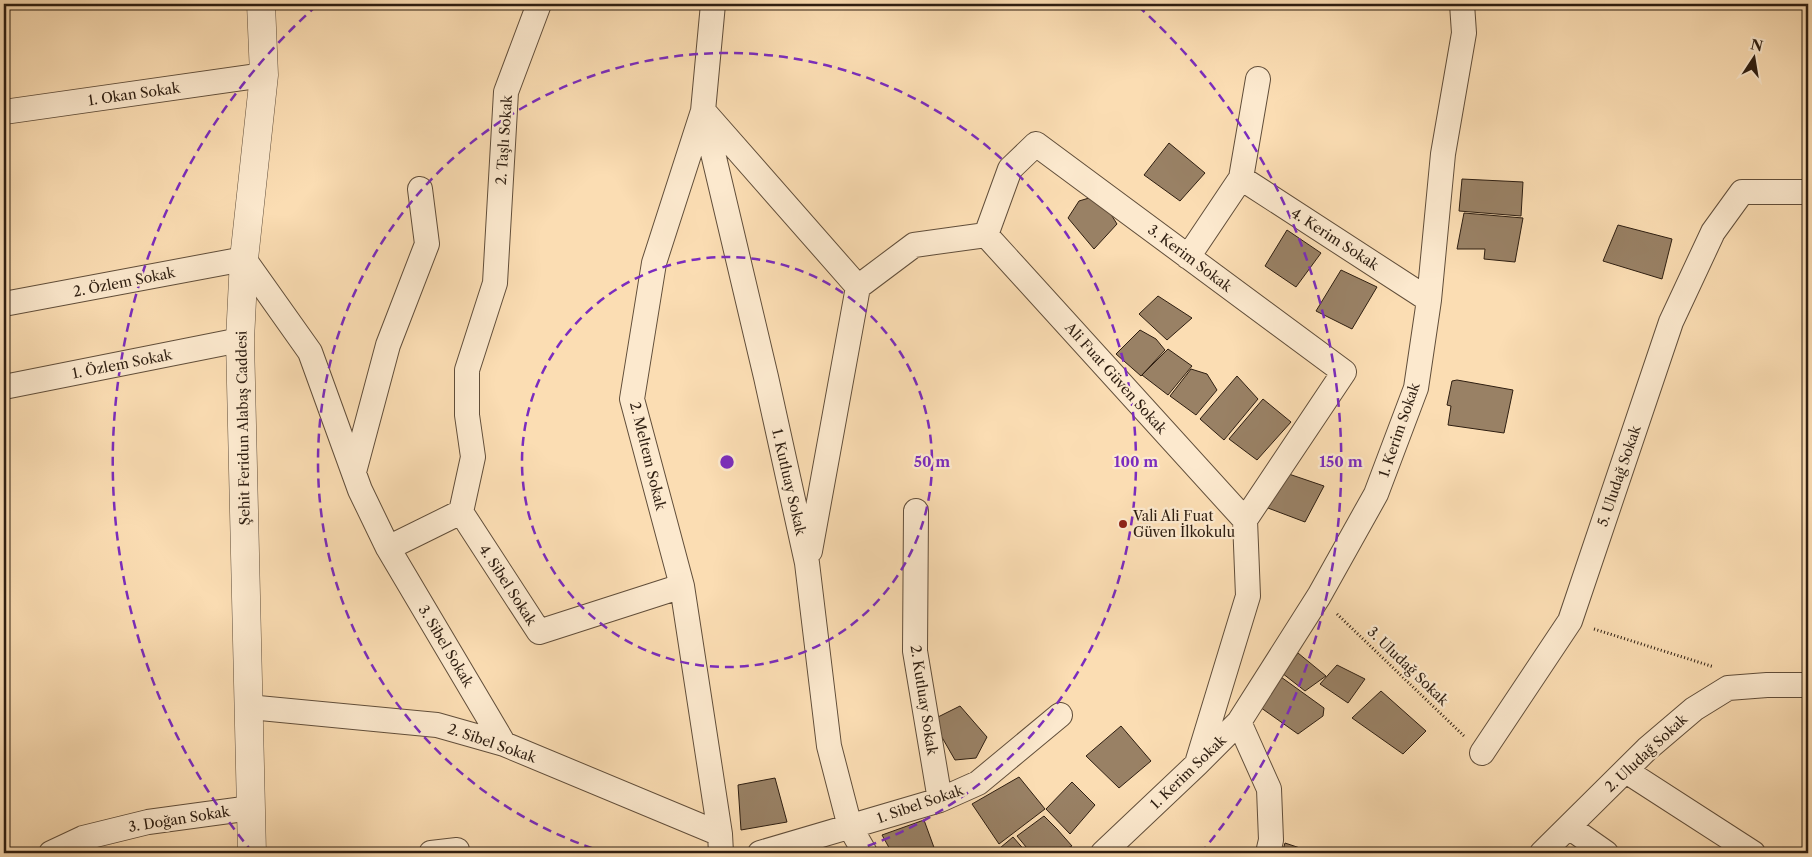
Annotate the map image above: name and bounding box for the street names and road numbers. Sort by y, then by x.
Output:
street label: 1. Okan Sokak [87,79,182,109]
street label: 2. Taşlı Sokak [492,94,516,186]
street label: 4. Kerim Sokak [1288,204,1383,275]
street label: 3. Kerim Sokak [1144,221,1236,296]
street label: 2. Özlem Sokak [72,263,177,301]
street label: Ali Fuat Güven Sokak [1061,318,1171,438]
street label: Şehit Feridun Alabaş Caddesi [232,331,254,525]
street label: 1. Özlem Sokak [71,345,174,382]
street label: 1. Kerim Sokak [1374,379,1424,480]
street label: 2. Meltem Sokak [626,400,670,513]
street label: 5. Uludağ Sokak [1593,422,1645,529]
street label: 1. Kutluay Sokak [768,427,810,538]
street label: 4. Sibel Sokak [475,541,541,629]
street label: 3. Sibel Sokak [415,602,478,691]
street label: 3. Uludağ Sokak [1364,623,1453,710]
street label: 2. Kutluay Sokak [906,644,942,757]
street label: 2. Uludağ Sokak [1601,710,1692,796]
street label: 2. Sibel Sokak [445,719,540,767]
street label: 1. Kerim Sokak [1146,731,1230,813]
street label: 1. Sibel Sokak [874,780,967,827]
street label: 3. Doğan Sokak [127,802,232,836]

